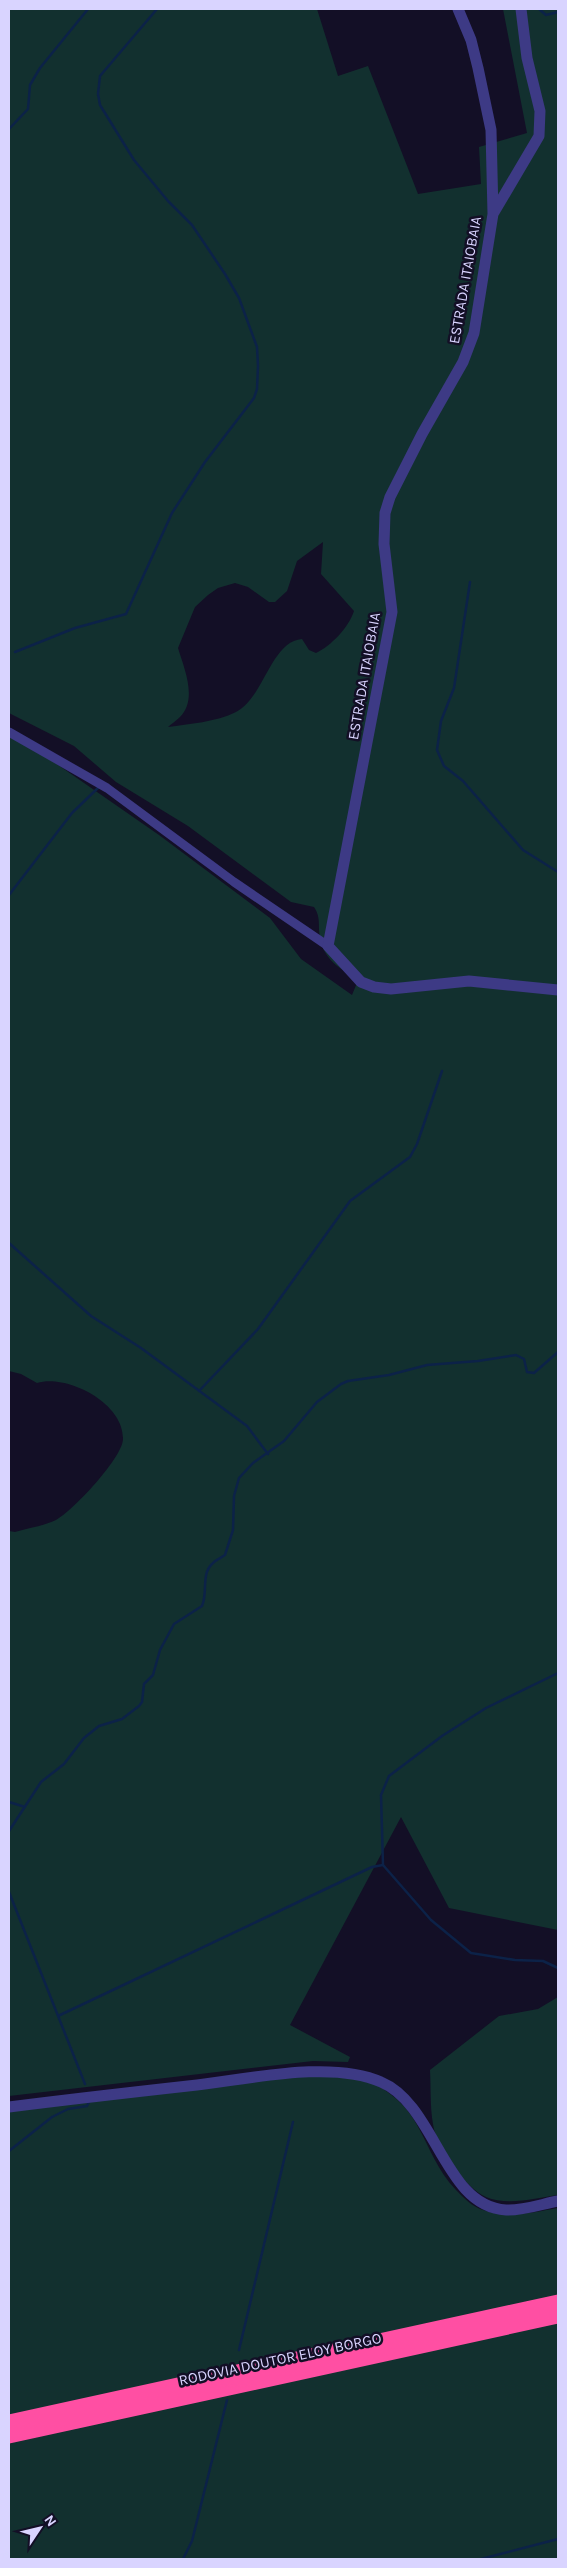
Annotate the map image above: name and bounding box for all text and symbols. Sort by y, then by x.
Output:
street label: ESTRADA ITAIOBAIA [445,214,485,345]
street label: ESTRADA ITAIOBAIA [344,610,384,741]
street label: RODOVIA DOUTOR ELOY BORGO [177,2329,383,2389]
north arrow [15,2503,65,2553]
text: N [40,2512,60,2530]

